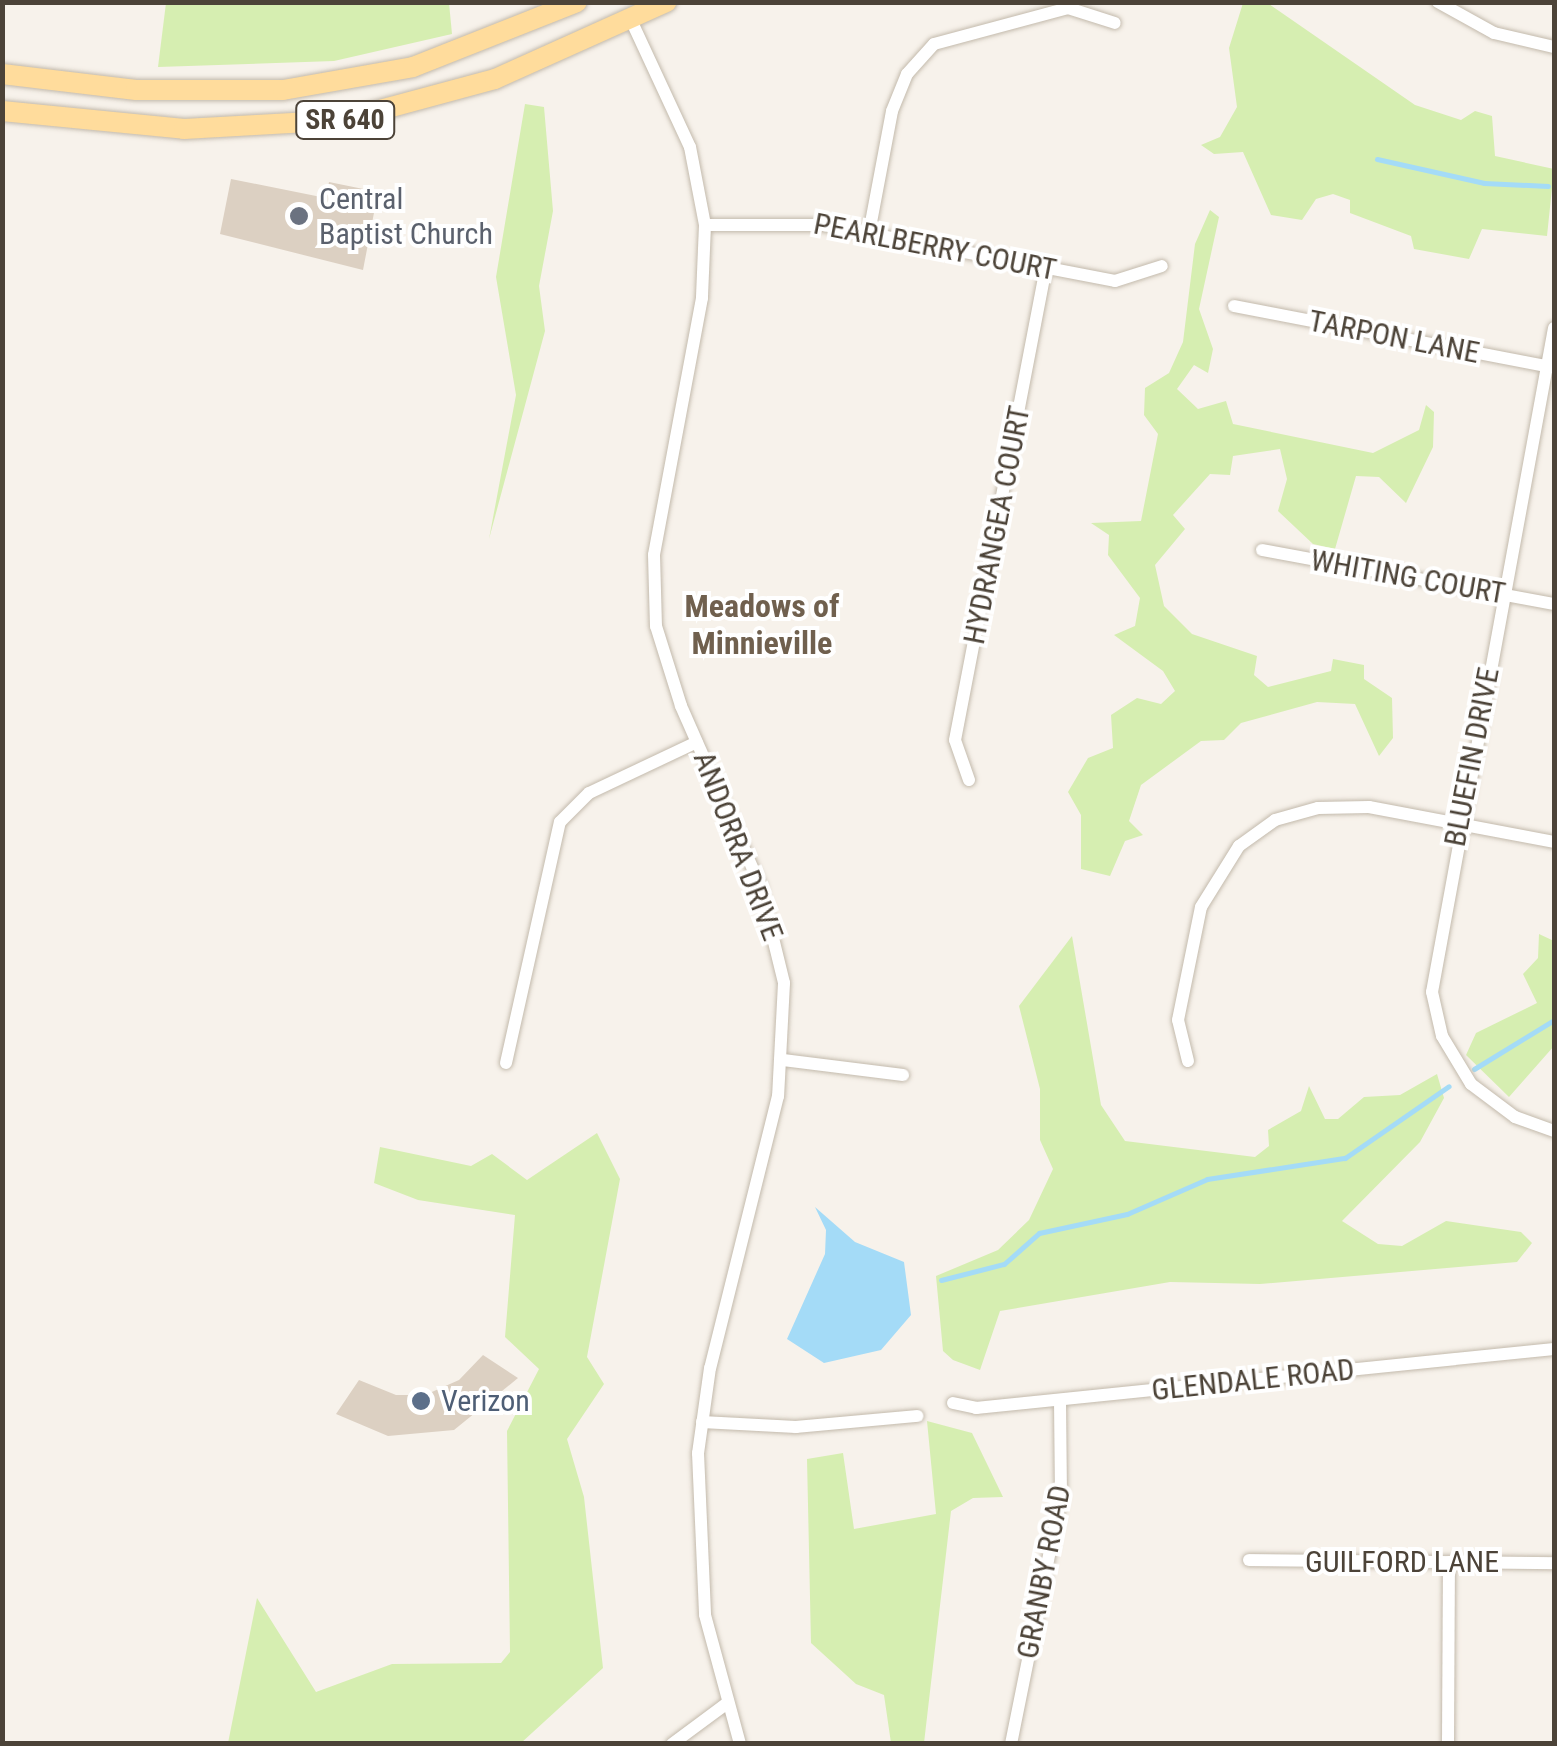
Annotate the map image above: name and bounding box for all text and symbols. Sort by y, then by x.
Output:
road number: SR 640 [295,97,395,143]
place label: Central Baptist Church [319,181,493,252]
marker: Central Baptist Church [288,205,310,227]
street label: PEARLBERRY COURT [811,206,1059,288]
street label: TARPON LANE [1306,303,1482,371]
street label: HYDRANGEA COURT [956,403,1038,647]
street label: WHITING COURT [1308,542,1508,612]
district label: Meadows of Minnieville [684,588,840,663]
street label: BLUEFIN DRIVE [1437,665,1507,849]
street label: ANDORRA DRIVE [685,746,791,946]
street label: GLENDALE ROAD [1150,1351,1356,1409]
place label: Verizon [441,1383,530,1419]
marker: Verizon [410,1390,432,1412]
street label: GRANBY ROAD [1010,1482,1078,1662]
street label: GUILFORD LANE [1305,1544,1499,1580]

